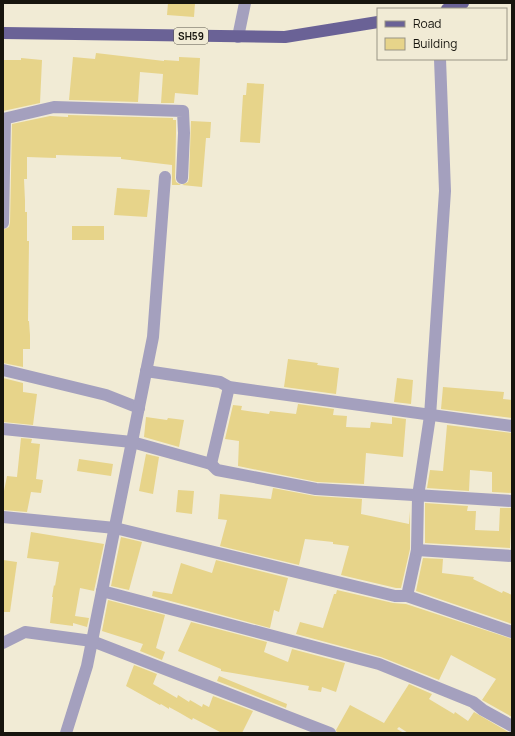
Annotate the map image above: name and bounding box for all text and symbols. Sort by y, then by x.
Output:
legend [377,8,507,60]
text: Road [413,15,441,32]
road number: SH59 [174,28,208,44]
text: Building [413,35,457,52]

